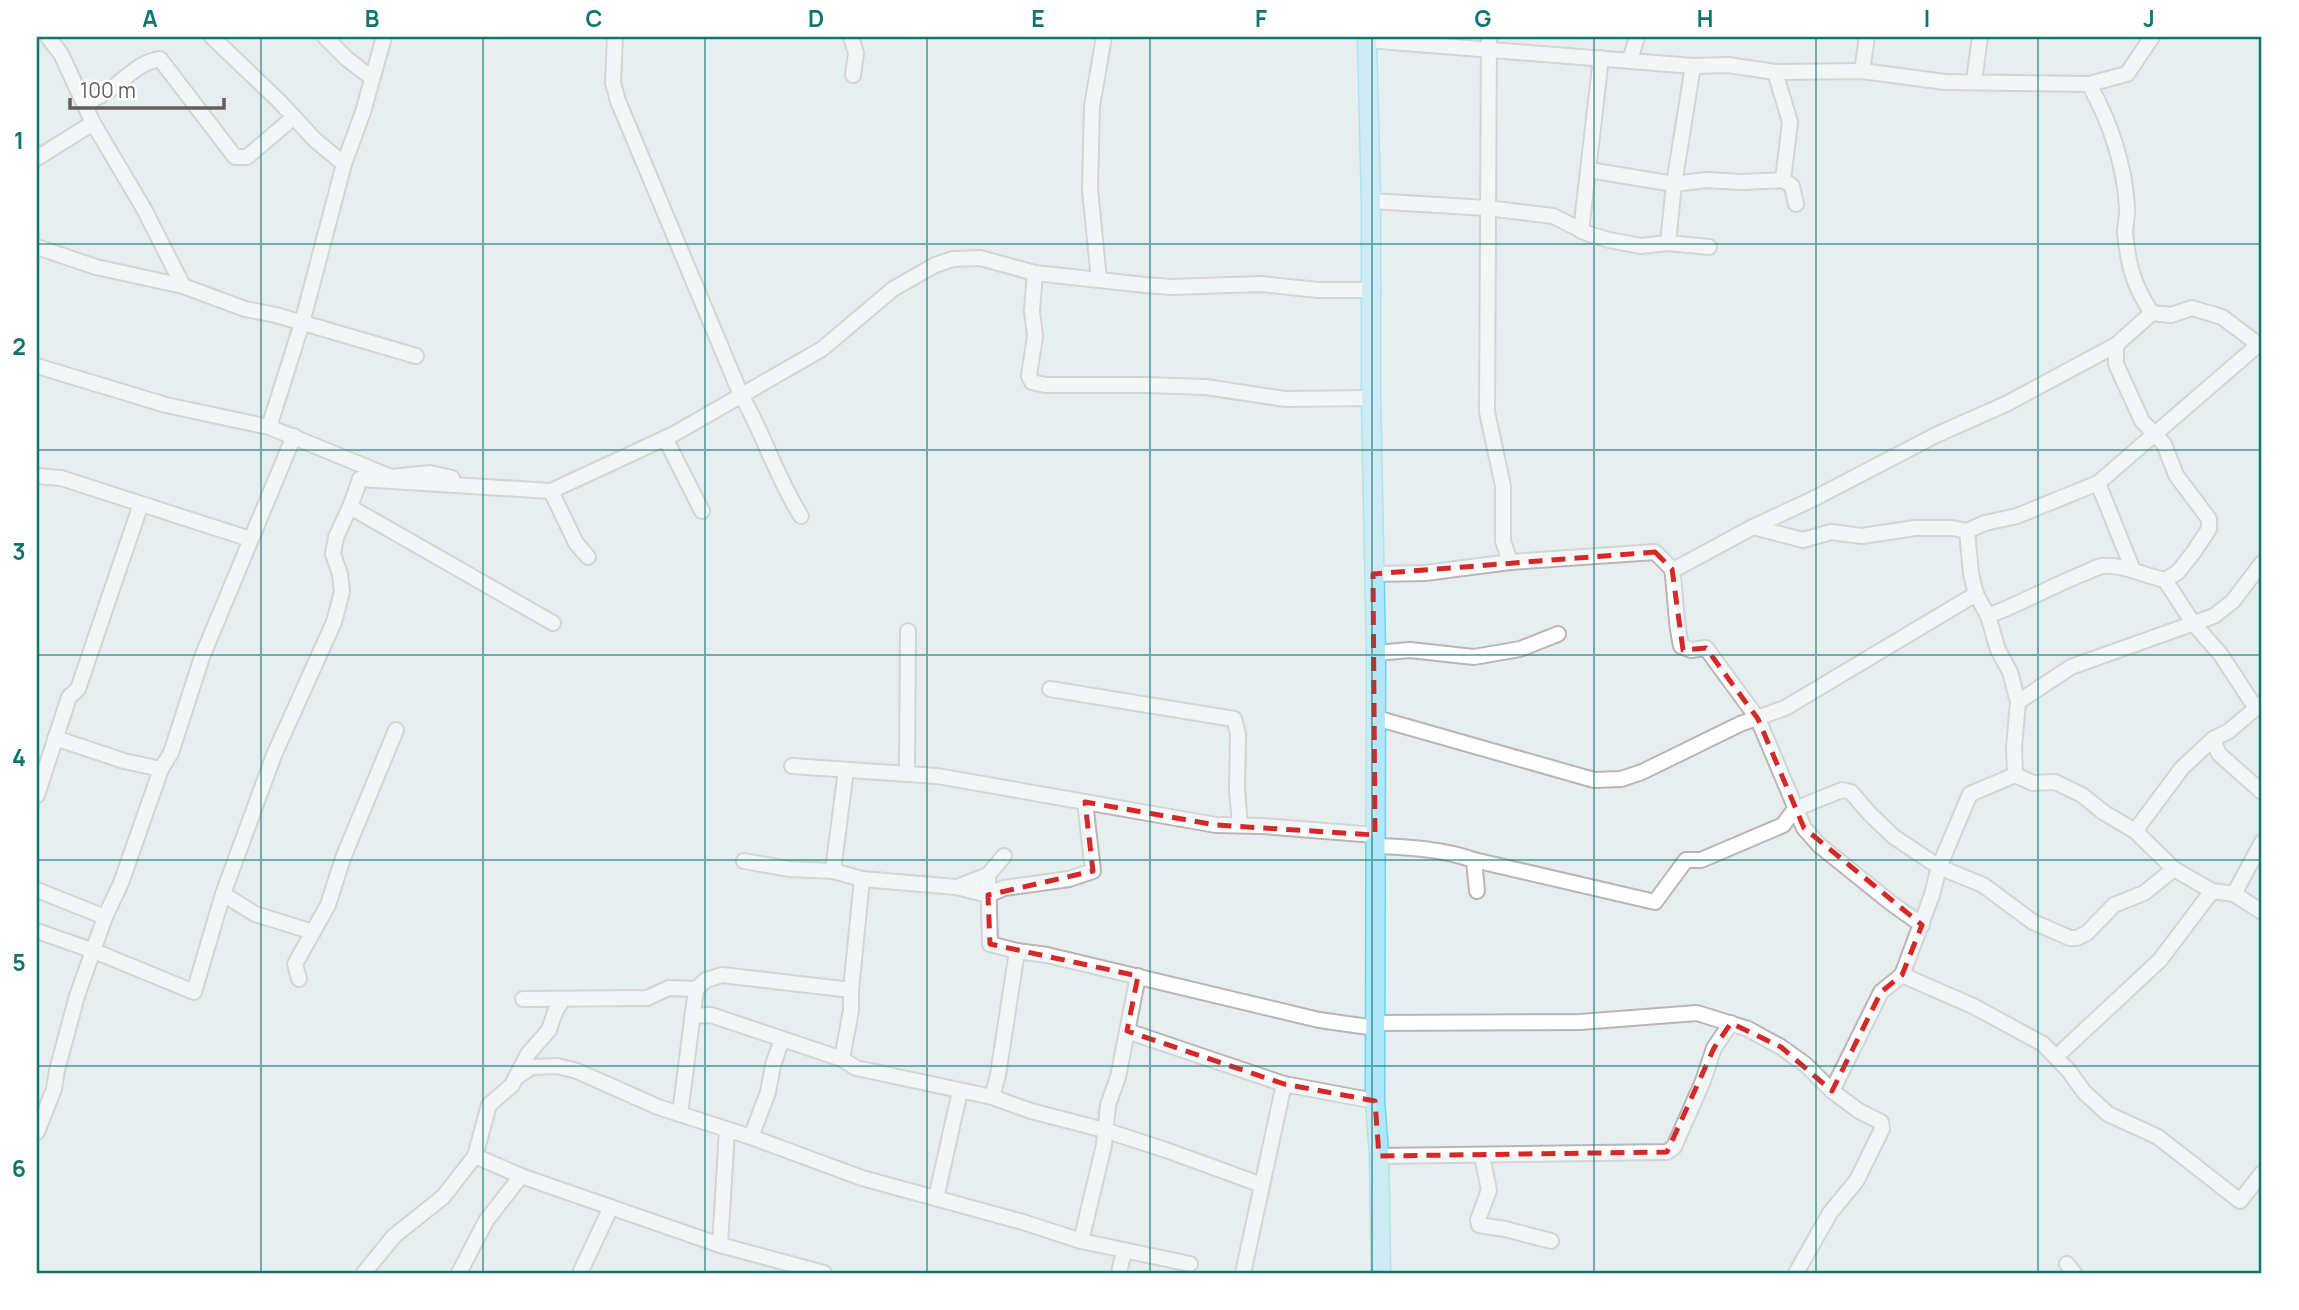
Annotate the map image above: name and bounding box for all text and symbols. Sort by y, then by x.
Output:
text: A [142,2,158,34]
text: B [365,2,379,34]
text: C [586,2,603,34]
text: D [808,2,824,34]
text: E [1031,2,1045,34]
text: F [1255,2,1267,34]
text: G [1475,2,1492,34]
text: H [1697,2,1713,34]
text: I [1924,2,1930,34]
text: J [2143,2,2155,34]
scale bar [70,66,224,110]
text: 100 m [80,76,136,104]
text: 1 [14,124,24,156]
text: 2 [12,330,26,362]
text: 3 [12,535,26,567]
text: 4 [12,741,26,773]
text: 5 [12,946,26,978]
text: 6 [12,1152,26,1184]

